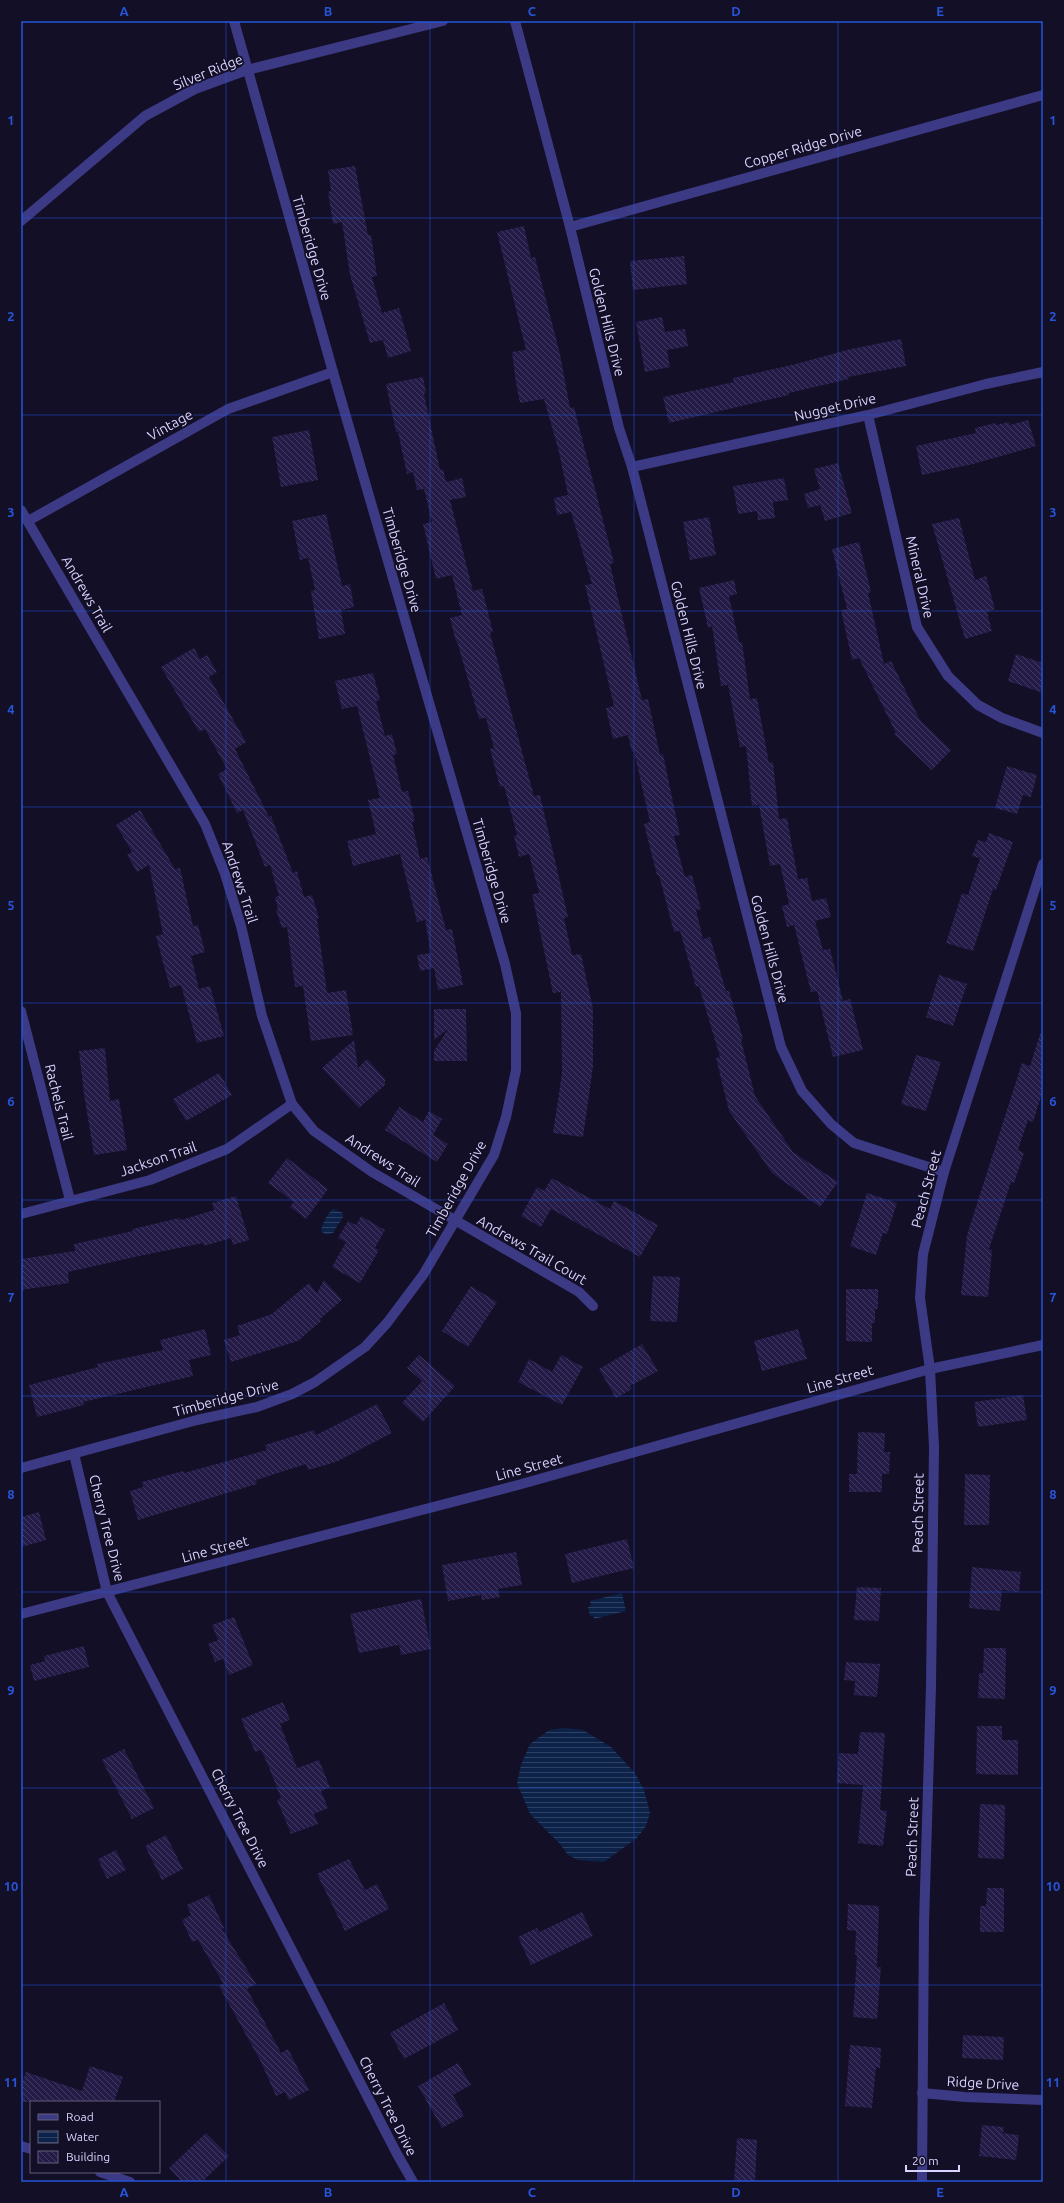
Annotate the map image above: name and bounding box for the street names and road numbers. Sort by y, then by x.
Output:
street label: Silver Ridge [171,51,245,93]
street label: Copper Ridge Drive [742,123,864,171]
street label: Timberidge Drive [289,194,335,302]
street label: Golden Hills Drive [586,266,628,378]
street label: Nugget Drive [792,390,878,424]
street label: Vintage [145,406,195,444]
street label: Timberidge Drive [379,506,425,614]
street label: Mineral Drive [903,534,937,620]
street label: Andrews Trail [59,553,115,635]
street label: Golden Hills Drive [668,579,710,691]
street label: Timberidge Drive [469,817,515,925]
street label: Andrews Trail [219,839,261,925]
street label: Golden Hills Drive [748,893,792,1005]
street label: Rachels Trail [42,1062,76,1142]
street label: Andrews Trail [343,1130,423,1190]
street label: Jackson Trail [118,1138,199,1180]
street label: Timberidge Drive [423,1138,489,1240]
street label: Peach Street [908,1148,944,1230]
street label: Andrews Trail Court [474,1212,590,1288]
street label: Line Street [805,1362,876,1396]
street label: Timberidge Drive [172,1376,280,1420]
street label: Line Street [494,1450,565,1484]
street label: Peach Street [909,1472,927,1553]
street label: Cherry Tree Drive [86,1473,128,1583]
street label: Line Street [180,1532,251,1566]
street label: Cherry Tree Drive [208,1766,272,1870]
street label: Peach Street [903,1796,921,1877]
street label: Cherry Tree Drive [356,2054,420,2158]
street label: Ridge Drive [946,2073,1020,2093]

